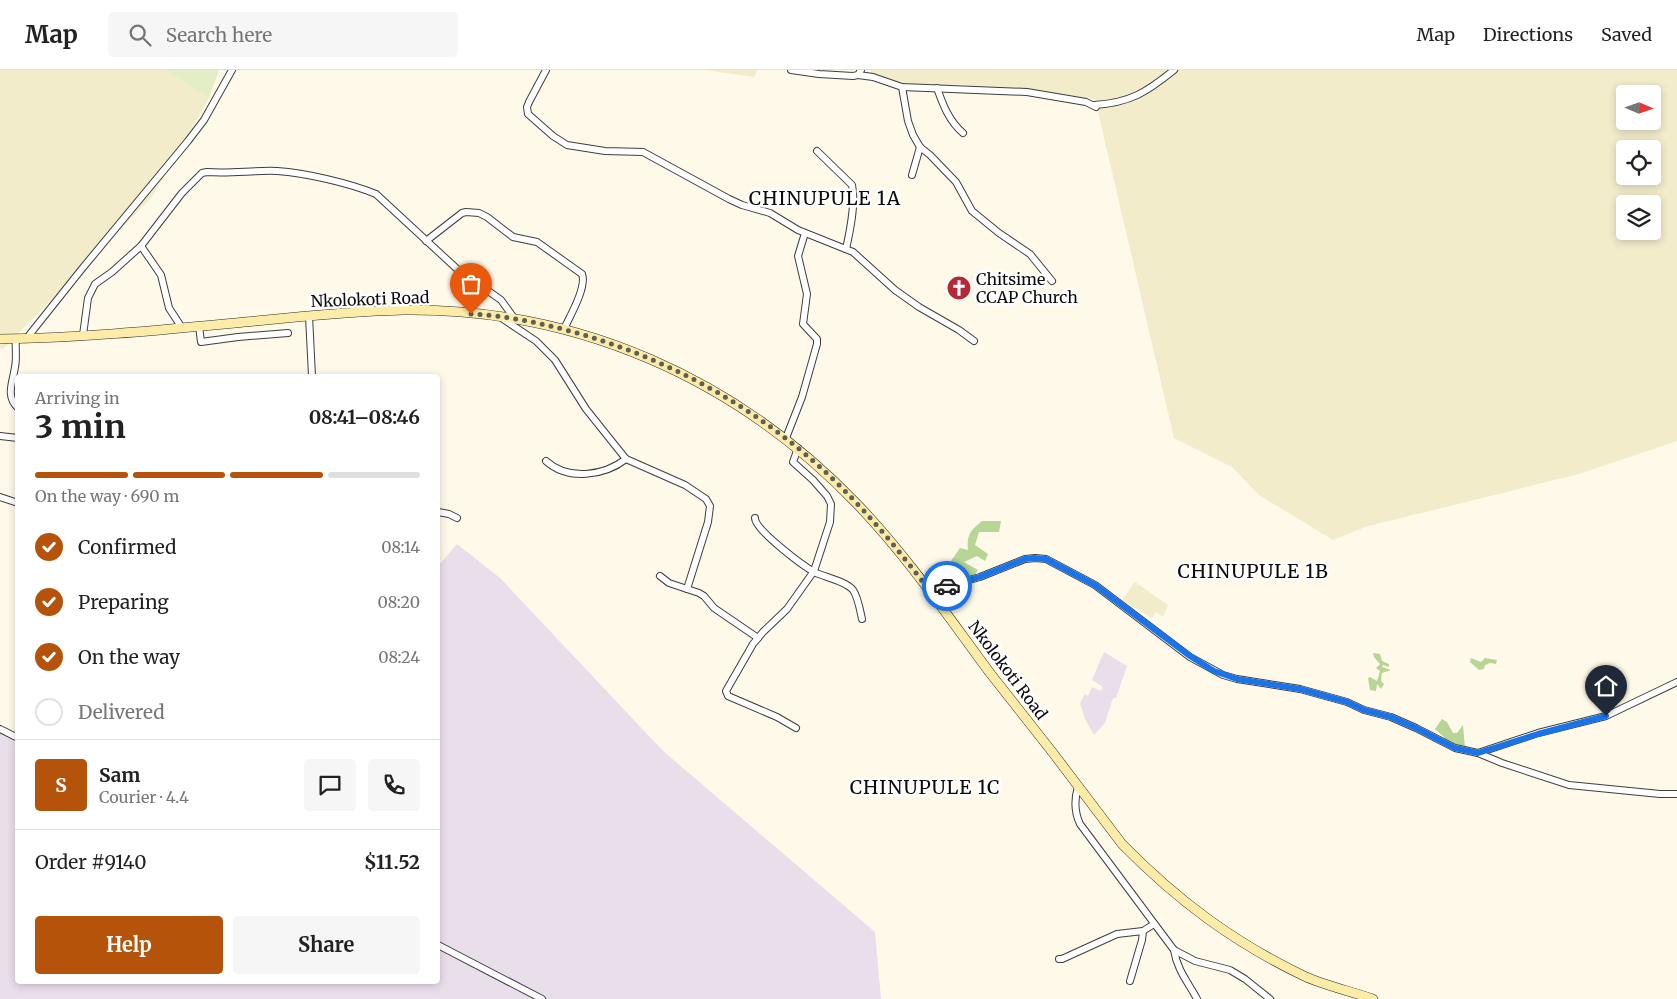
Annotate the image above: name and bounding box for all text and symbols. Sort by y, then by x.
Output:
search box [108,12,458,57]
text: Map [25,19,78,50]
icon: search [126,21,154,49]
text: Search here [166,23,272,47]
text: Map [1417,23,1455,46]
text: Directions [1483,23,1573,46]
text: Saved [1601,23,1652,46]
north arrow [1616,85,1661,130]
map controls [1616,85,1661,240]
button: locate [1616,140,1661,185]
district label: CHINUPULE 1A [749,186,901,210]
button: layers [1616,195,1661,240]
pin [450,263,492,314]
place label: Chitsime CCAP Church [976,269,1078,307]
icon: bag [457,270,485,298]
church icon: Chitsime CCAP Church [946,275,972,301]
street label: Nkolokoti Road [310,287,430,311]
text: Arriving in [35,388,120,408]
text: 08:41–08:46 [309,405,420,429]
text: 3 min [35,407,126,447]
text: On the way · 690 m [35,486,179,506]
icon: check [35,533,63,561]
text: Confirmed [78,535,176,559]
text: 08:14 [381,537,420,557]
district label: CHINUPULE 1B [1177,559,1329,583]
courier [922,561,972,611]
icon: car [933,572,961,600]
icon: check [35,588,63,616]
text: Preparing [78,590,169,614]
text: 08:20 [378,592,420,612]
street label: Nkolokoti Road [964,617,1052,724]
icon: check [35,643,63,671]
text: On the way [78,645,180,669]
text: 08:24 [378,647,420,667]
pin [1585,665,1627,716]
icon: home [1592,672,1620,700]
text: Delivered [78,700,165,724]
button: chat [304,759,356,811]
button: phone [368,759,420,811]
text: Sam [99,763,140,787]
text: S [55,773,67,797]
district label: CHINUPULE 1C [850,775,1000,799]
text: Courier · 4.4 [99,787,189,807]
text: Order #9140 [35,850,147,874]
text: $11.52 [364,850,420,874]
button: Help [35,916,223,974]
button: Share [233,916,420,974]

